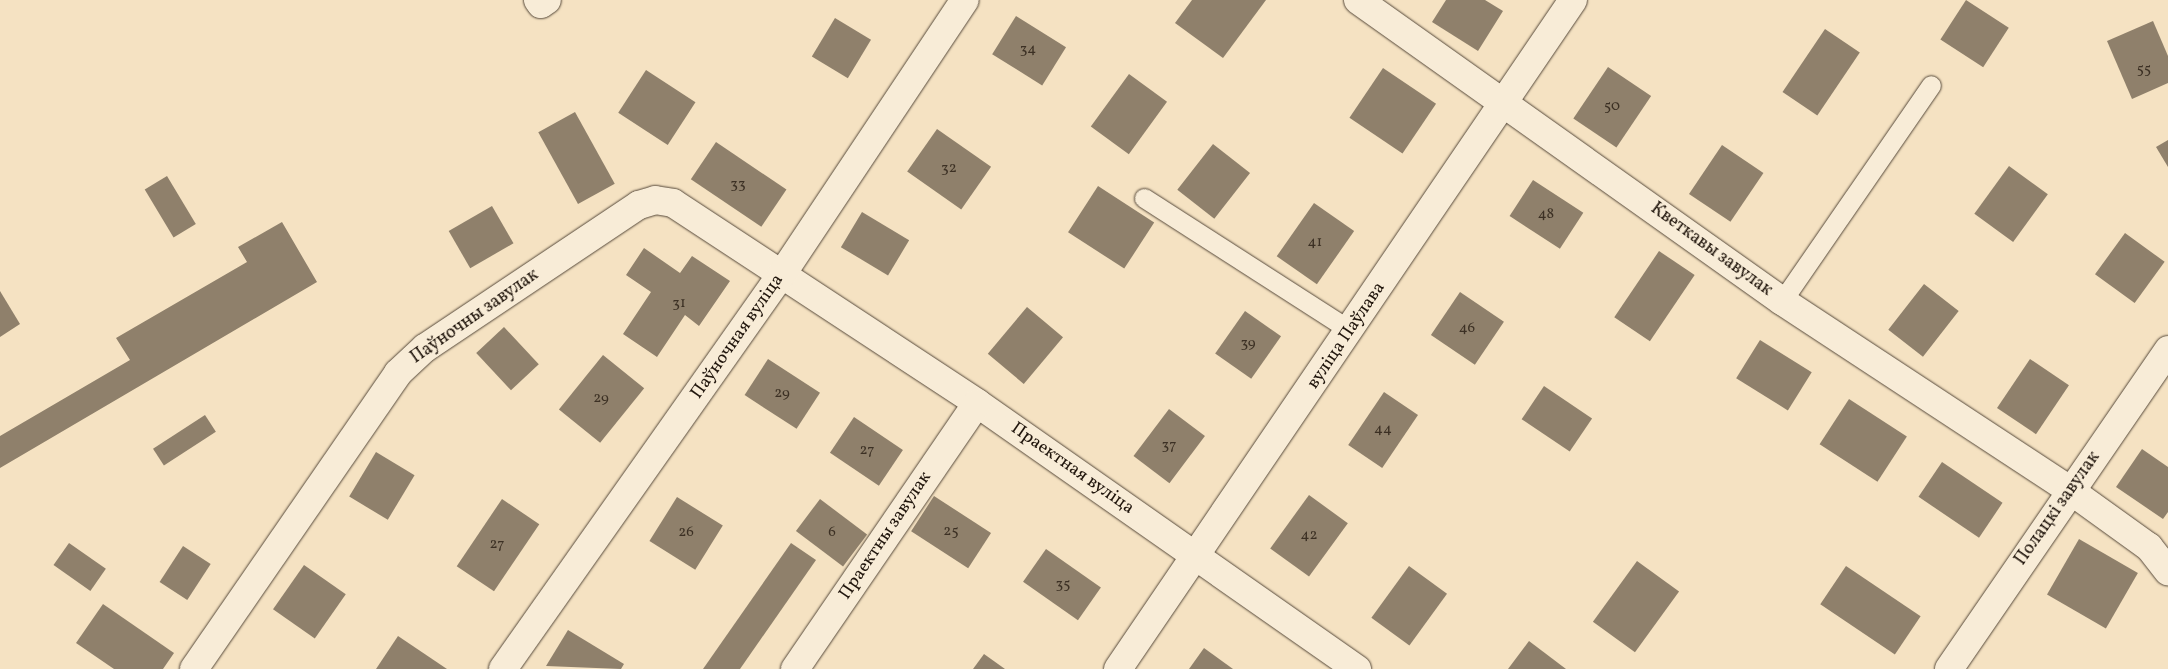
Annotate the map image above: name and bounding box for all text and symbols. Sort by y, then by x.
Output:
house number: 34 [1020,41,1036,59]
house number: 55 [2137,61,2151,79]
house number: 50 [1604,98,1620,116]
house number: 32 [941,160,957,178]
house number: 33 [730,176,746,194]
street label: Кветкавы завулак [1646,198,1776,302]
house number: 48 [1538,206,1554,224]
house number: 41 [1308,234,1322,252]
street label: Паўночны завулак [407,265,543,369]
street label: Паўночная вуліца [687,270,789,404]
street label: вуліца Паўлава [1303,279,1391,393]
house number: 31 [672,295,686,313]
house number: 46 [1459,320,1475,338]
house number: 39 [1240,335,1256,353]
house number: 29 [774,385,790,403]
house number: 29 [593,390,609,408]
street label: Праектная вуліца [1006,418,1138,520]
house number: 44 [1374,421,1392,439]
house number: 37 [1162,437,1176,455]
house number: 27 [860,442,874,460]
street label: Полацкі завулак [2011,448,2105,570]
street label: Праектны завулак [835,468,937,604]
house number: 25 [943,523,959,541]
house number: 26 [678,524,694,542]
house number: 6 [828,524,836,542]
house number: 42 [1300,527,1318,545]
house number: 27 [490,536,504,554]
house number: 35 [1056,576,1070,594]

